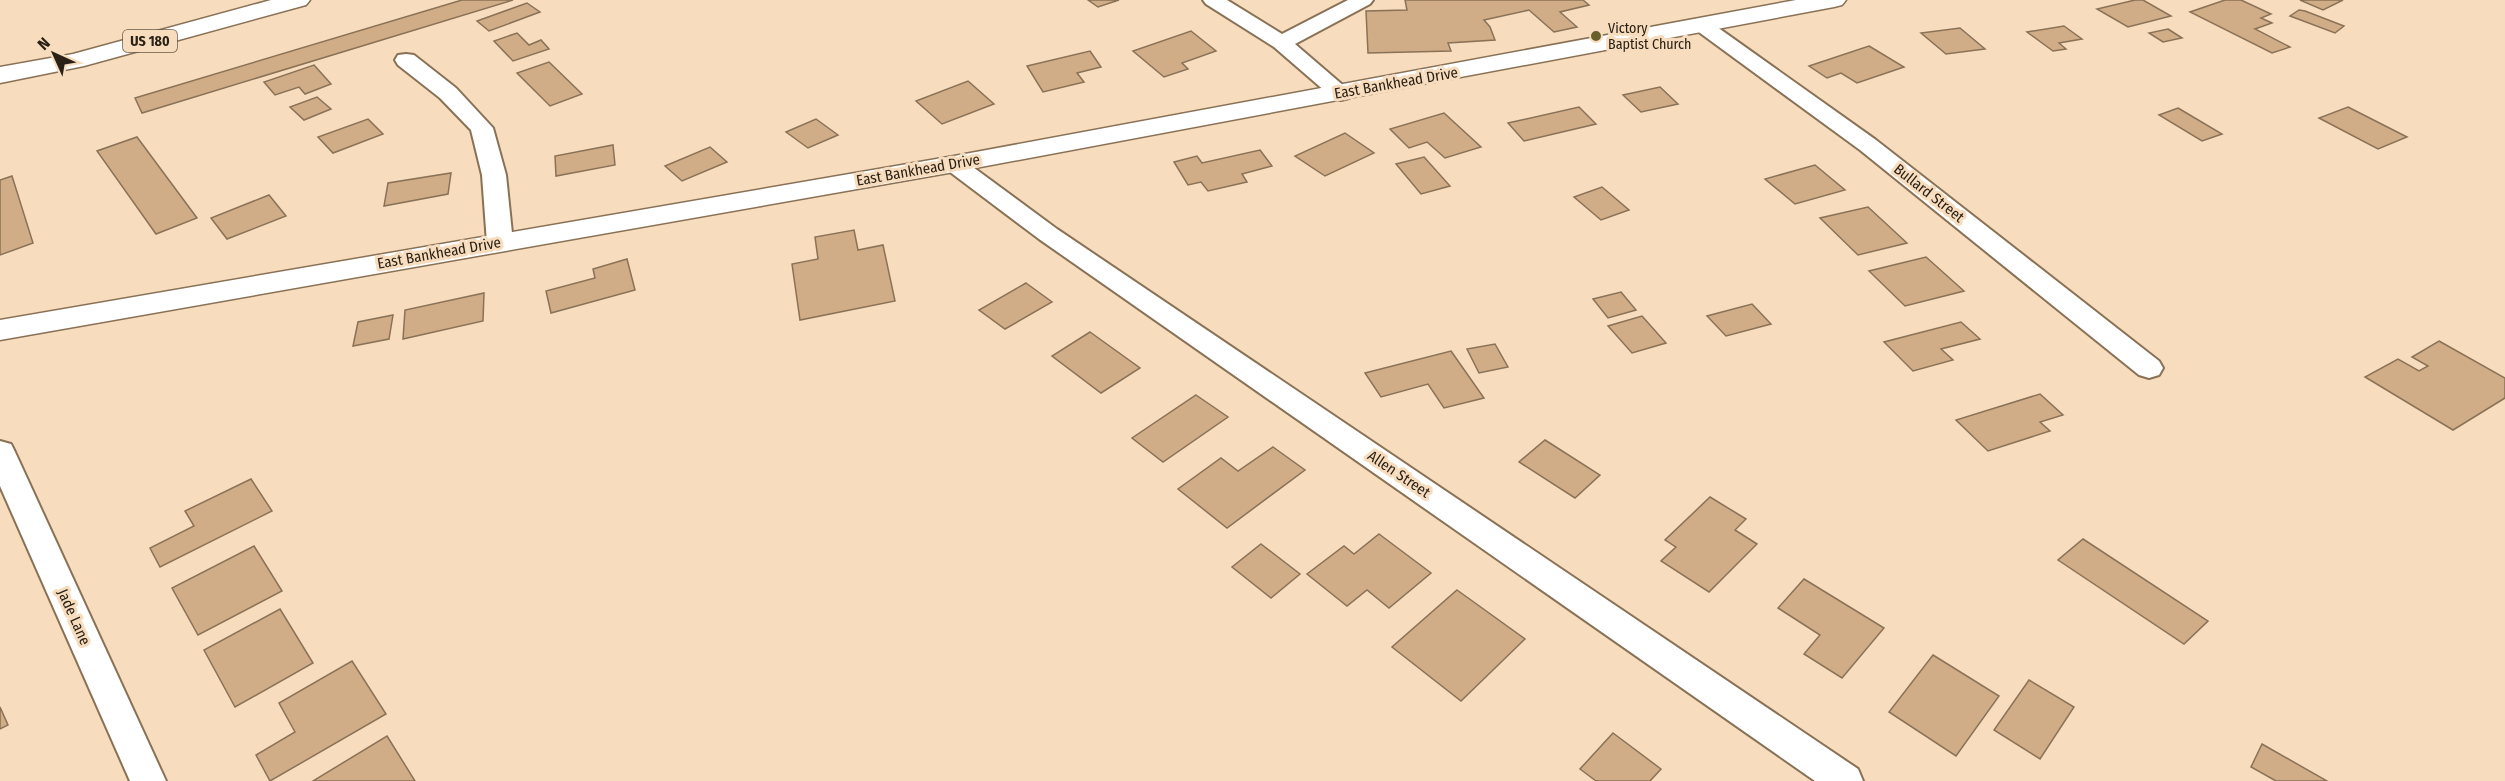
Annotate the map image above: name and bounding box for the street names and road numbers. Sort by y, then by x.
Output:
road number: US 180 [123,30,177,52]
street label: East Bankhead Drive [1333,63,1459,103]
street label: East Bankhead Drive [855,150,981,190]
street label: Bullard Street [1890,160,1968,226]
street label: East Bankhead Drive [376,233,502,273]
street label: Allen Street [1364,447,1434,501]
street label: Jade Lane [54,586,94,648]

